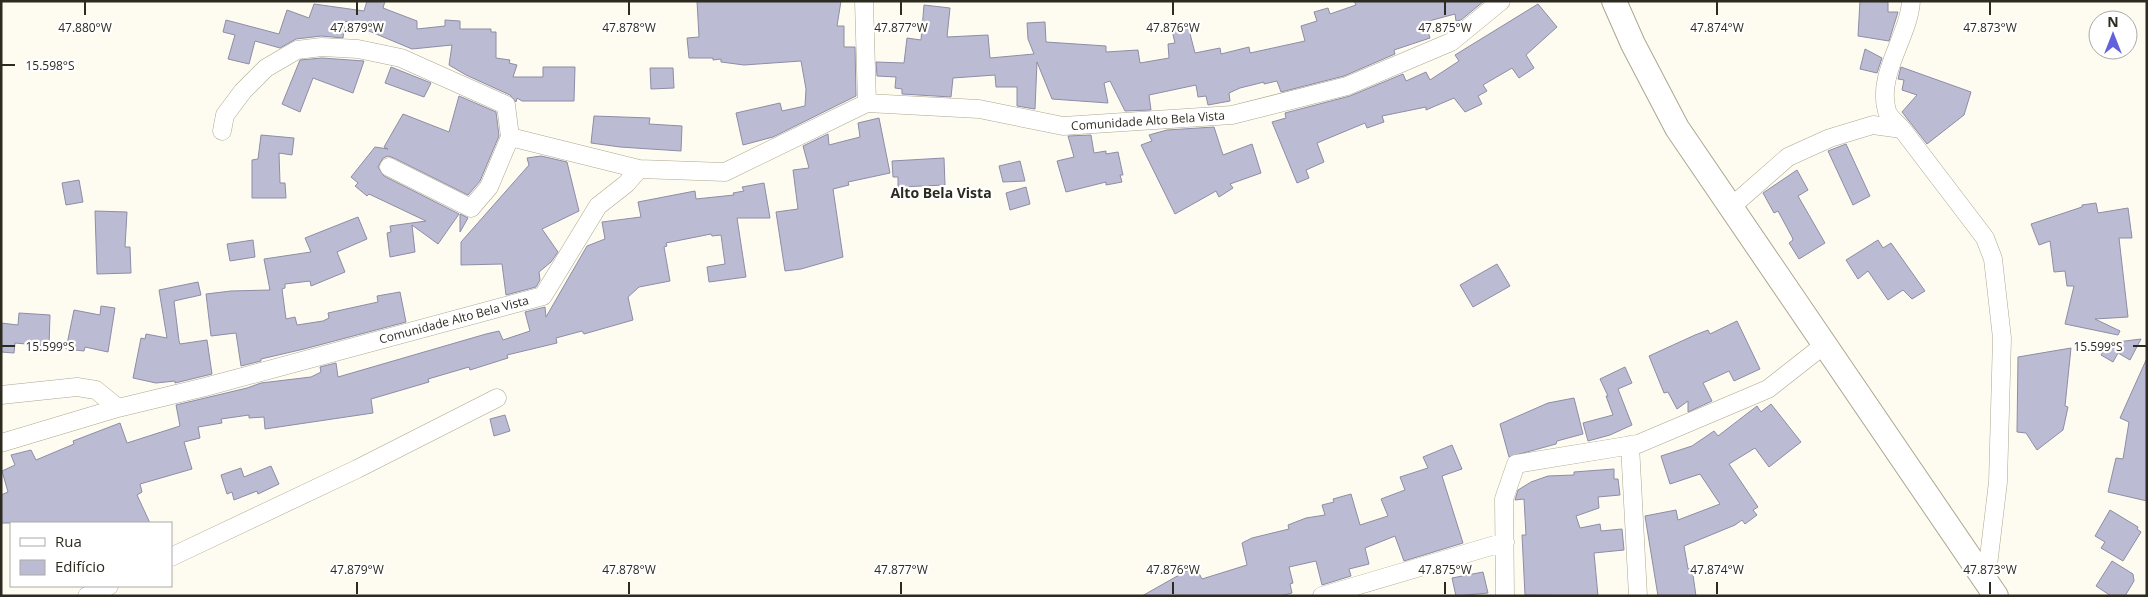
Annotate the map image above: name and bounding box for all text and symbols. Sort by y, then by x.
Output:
north arrow [2088,10,2138,60]
text: N [2107,12,2119,31]
text: 47.880°W [58,19,112,36]
text: 47.879°W [330,19,384,36]
text: 47.878°W [602,19,656,36]
text: 47.877°W [874,19,928,36]
text: 47.876°W [1146,19,1200,36]
text: 47.875°W [1418,19,1472,36]
text: 47.874°W [1690,19,1744,36]
text: 47.873°W [1963,19,2017,36]
text: 15.598°S [25,57,75,74]
street label: Comunidade Alto Bela Vista [1070,107,1225,134]
district label: Alto Bela Vista [890,183,992,202]
street label: Comunidade Alto Bela Vista [377,291,531,348]
text: 15.599°S [25,338,75,355]
text: 15.599°S [2073,338,2123,355]
legend [10,522,172,587]
text: Rua [55,531,82,551]
text: Edifício [55,556,105,576]
text: 47.879°W [330,561,384,578]
text: 47.878°W [602,561,656,578]
text: 47.877°W [874,561,928,578]
text: 47.876°W [1146,561,1200,578]
text: 47.875°W [1418,561,1472,578]
text: 47.874°W [1690,561,1744,578]
text: 47.873°W [1963,561,2017,578]

